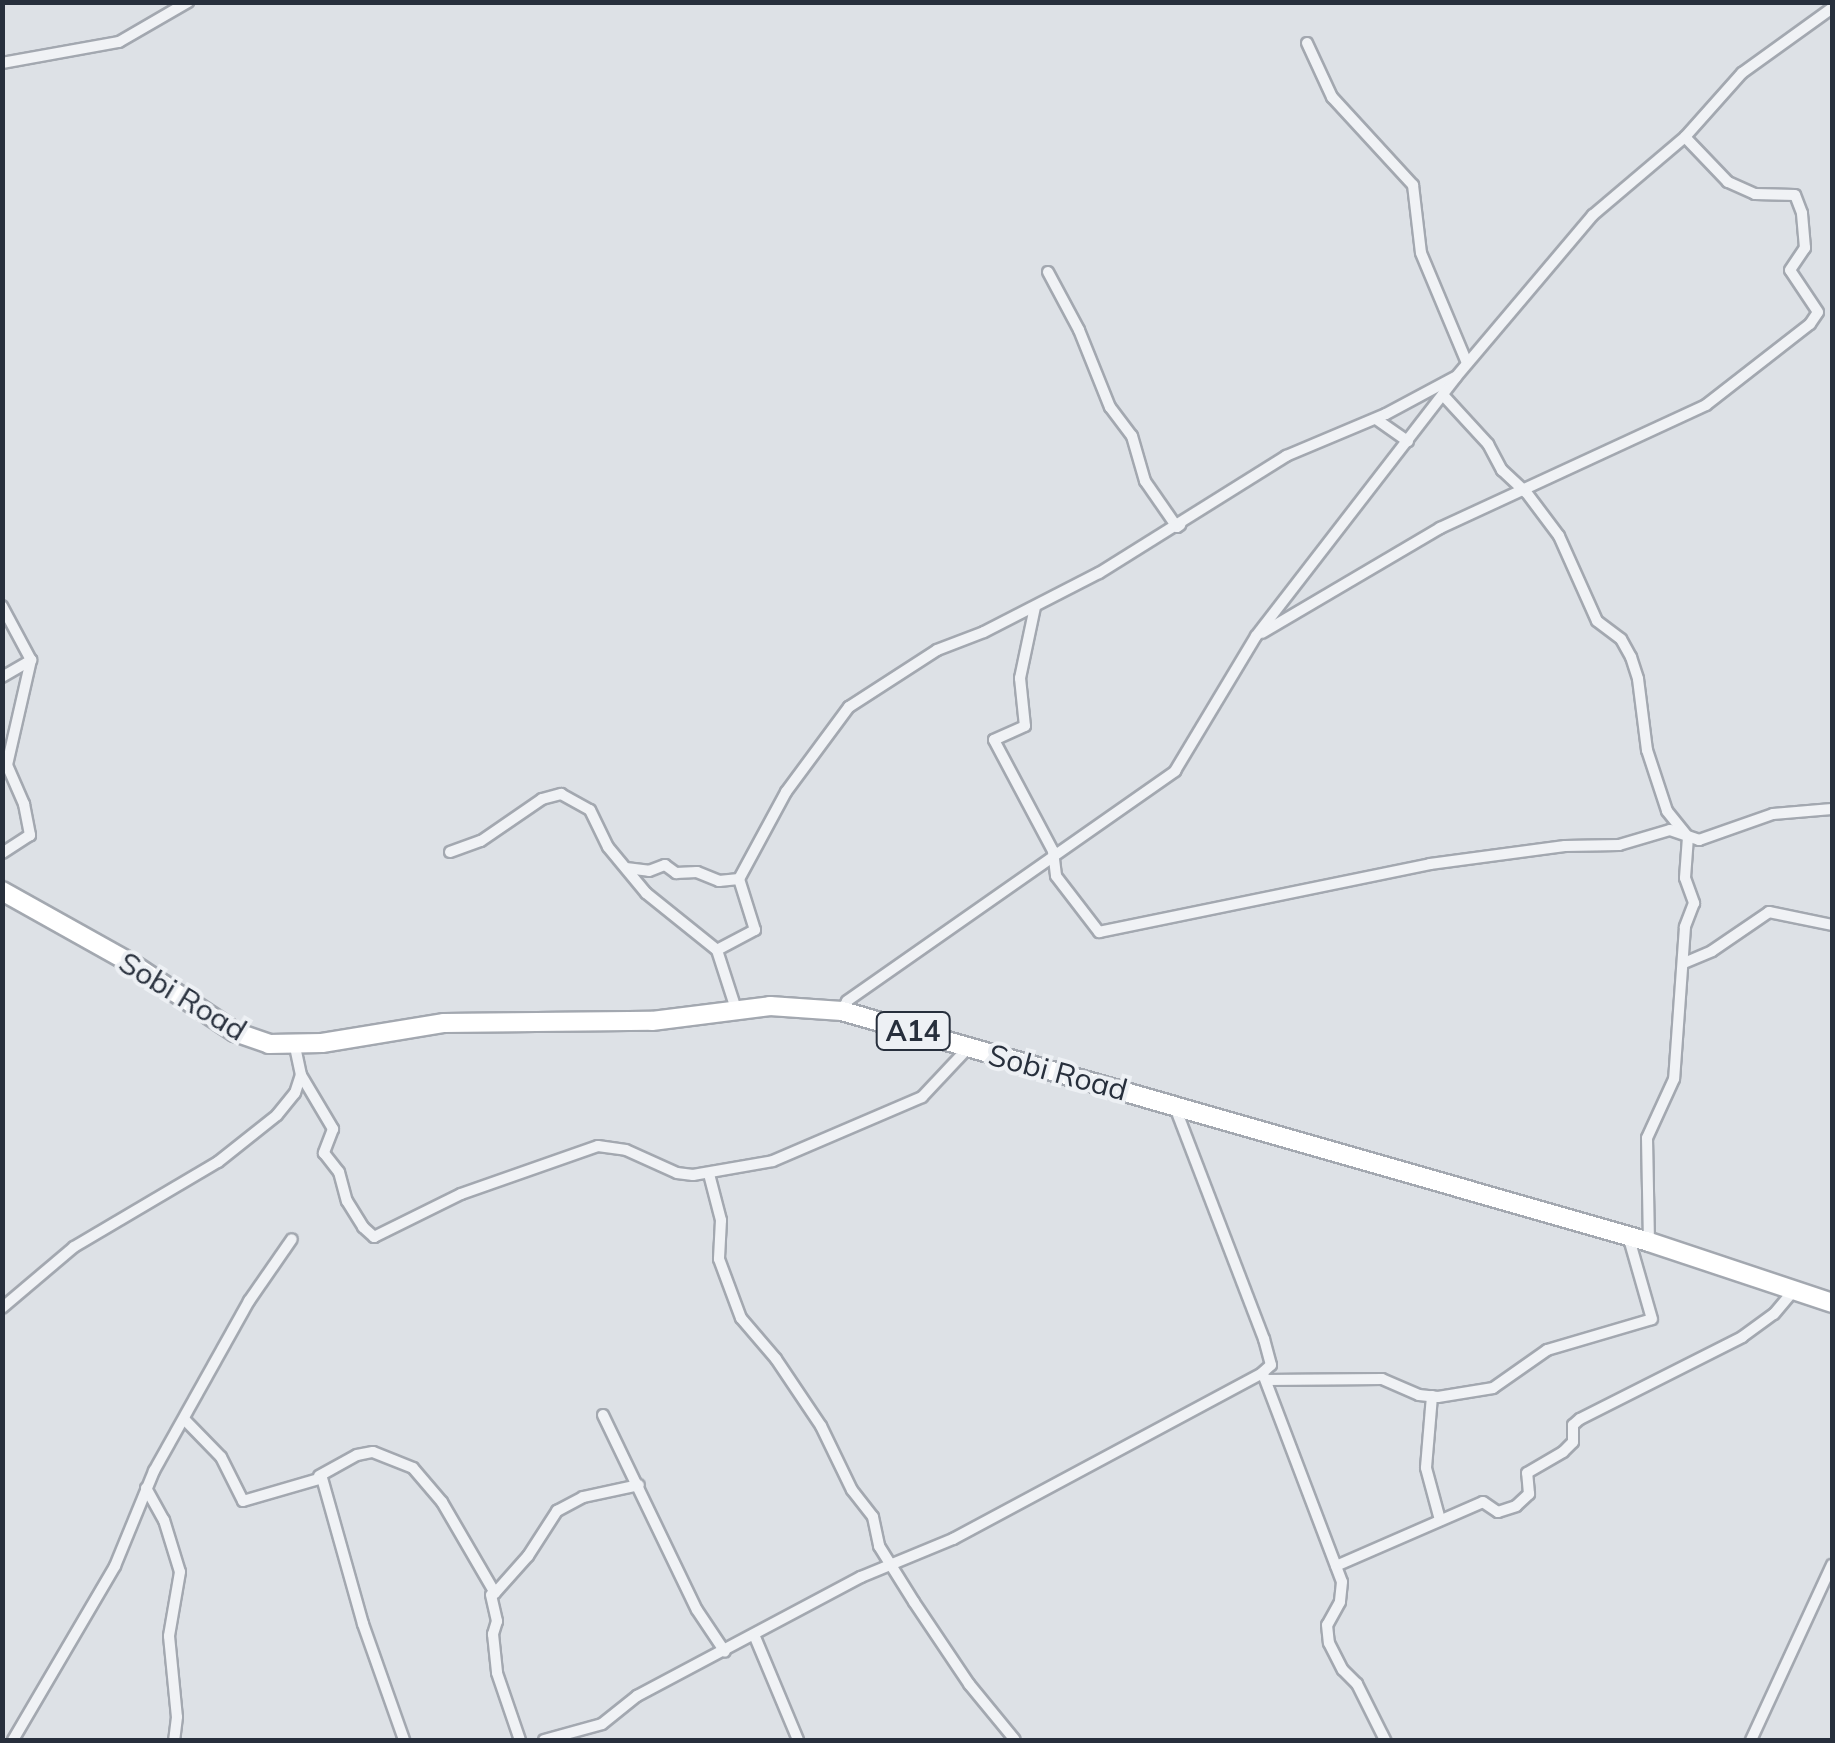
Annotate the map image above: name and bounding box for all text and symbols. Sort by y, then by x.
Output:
street label: Sobi Road [113,944,253,1048]
road number: A14 [876,1008,950,1054]
street label: Sobi Road [985,1036,1131,1108]

